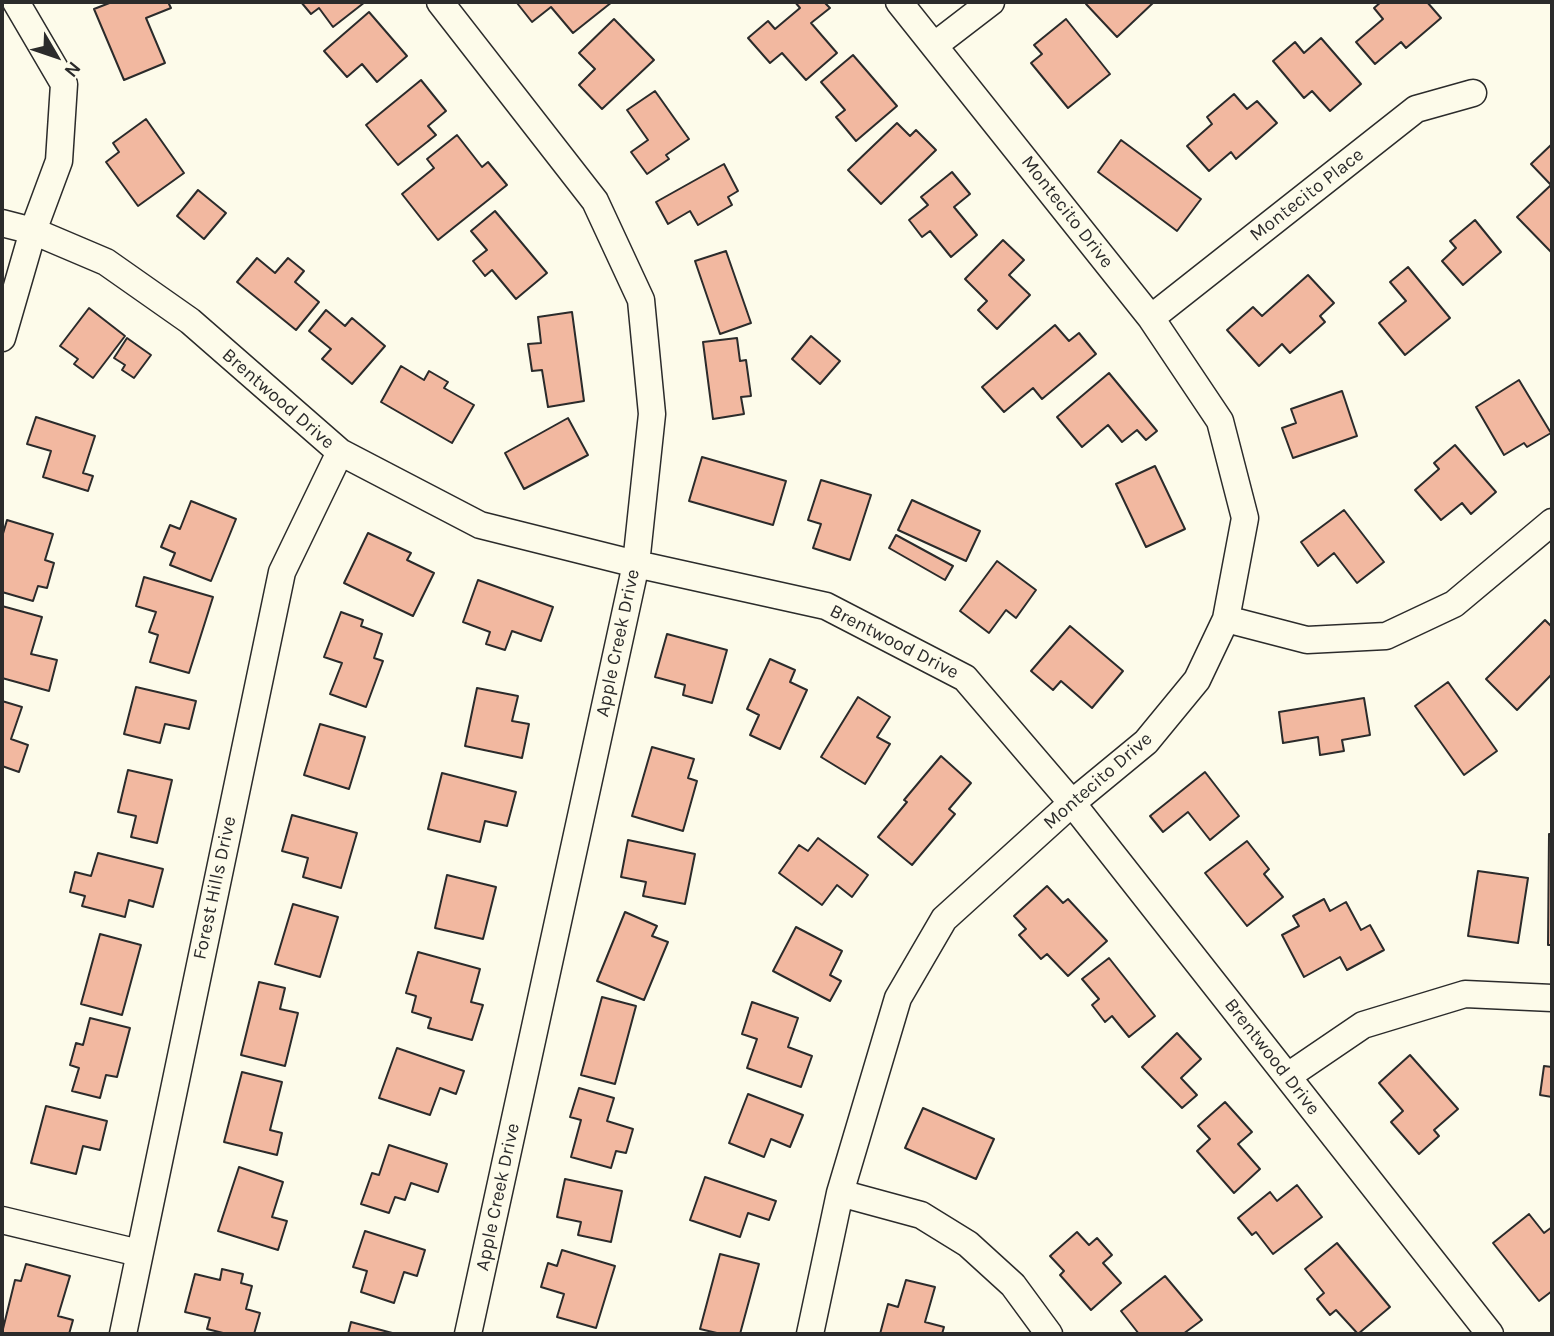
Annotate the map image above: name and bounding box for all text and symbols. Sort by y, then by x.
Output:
north arrow [21,21,91,91]
text: N [59,57,85,81]
street label: Montecito Place [1246,143,1368,247]
street label: Montecito Drive [1016,151,1118,273]
street label: Brentwood Drive [217,344,339,454]
street label: Apple Creek Drive [591,567,645,719]
street label: Brentwood Drive [826,600,962,684]
street label: Montecito Drive [1039,728,1157,834]
street label: Forest Hills Drive [189,814,241,962]
street label: Brentwood Drive [1219,994,1325,1120]
street label: Apple Creek Drive [471,1121,525,1273]

